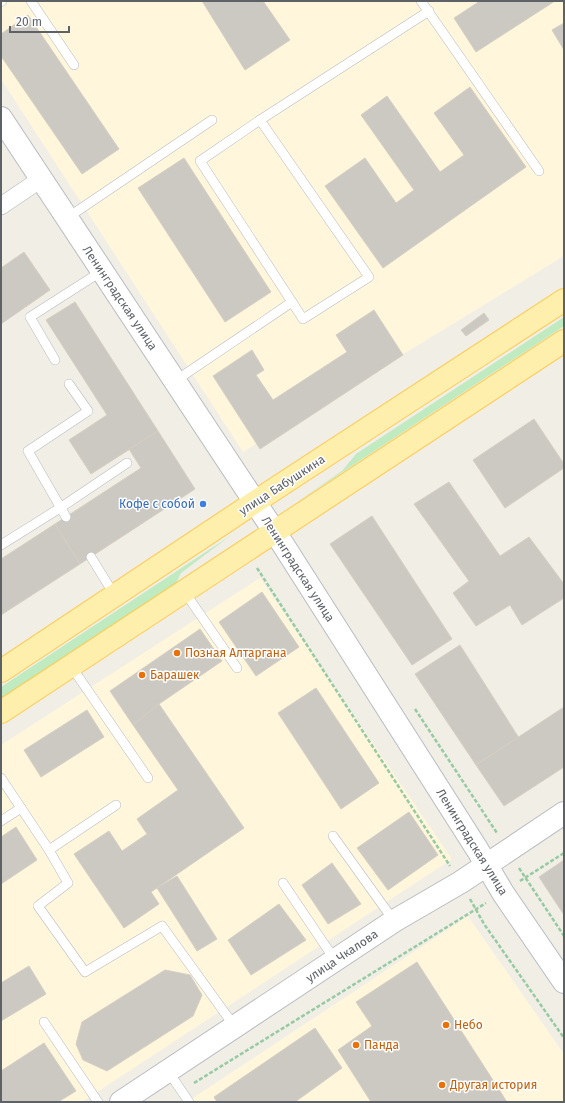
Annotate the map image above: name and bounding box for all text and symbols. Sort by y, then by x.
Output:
scale bar [10,8,69,34]
text: 20 m [16,15,42,29]
street label: Ленинградская улица [80,243,160,353]
street label: улица Бабушкина [236,452,328,518]
place label: Кофе с собой [119,497,195,511]
marker: Кофе с собой [198,499,208,509]
street label: Ленинградская улица [259,514,337,624]
place label: Позная Алтаргана [185,646,286,660]
marker: Позная Алтаргана [172,648,182,658]
place label: Барашек [150,668,200,682]
marker: Барашек [137,670,147,680]
street label: Ленинградская улица [434,786,510,898]
street label: улица Чкалова [303,927,381,985]
place label: Небо [454,1018,483,1032]
marker: Небо [441,1020,451,1030]
place label: Панда [364,1038,399,1052]
marker: Панда [351,1040,361,1050]
place label: Другая история [449,1078,537,1092]
marker: Другая история [437,1080,447,1090]

